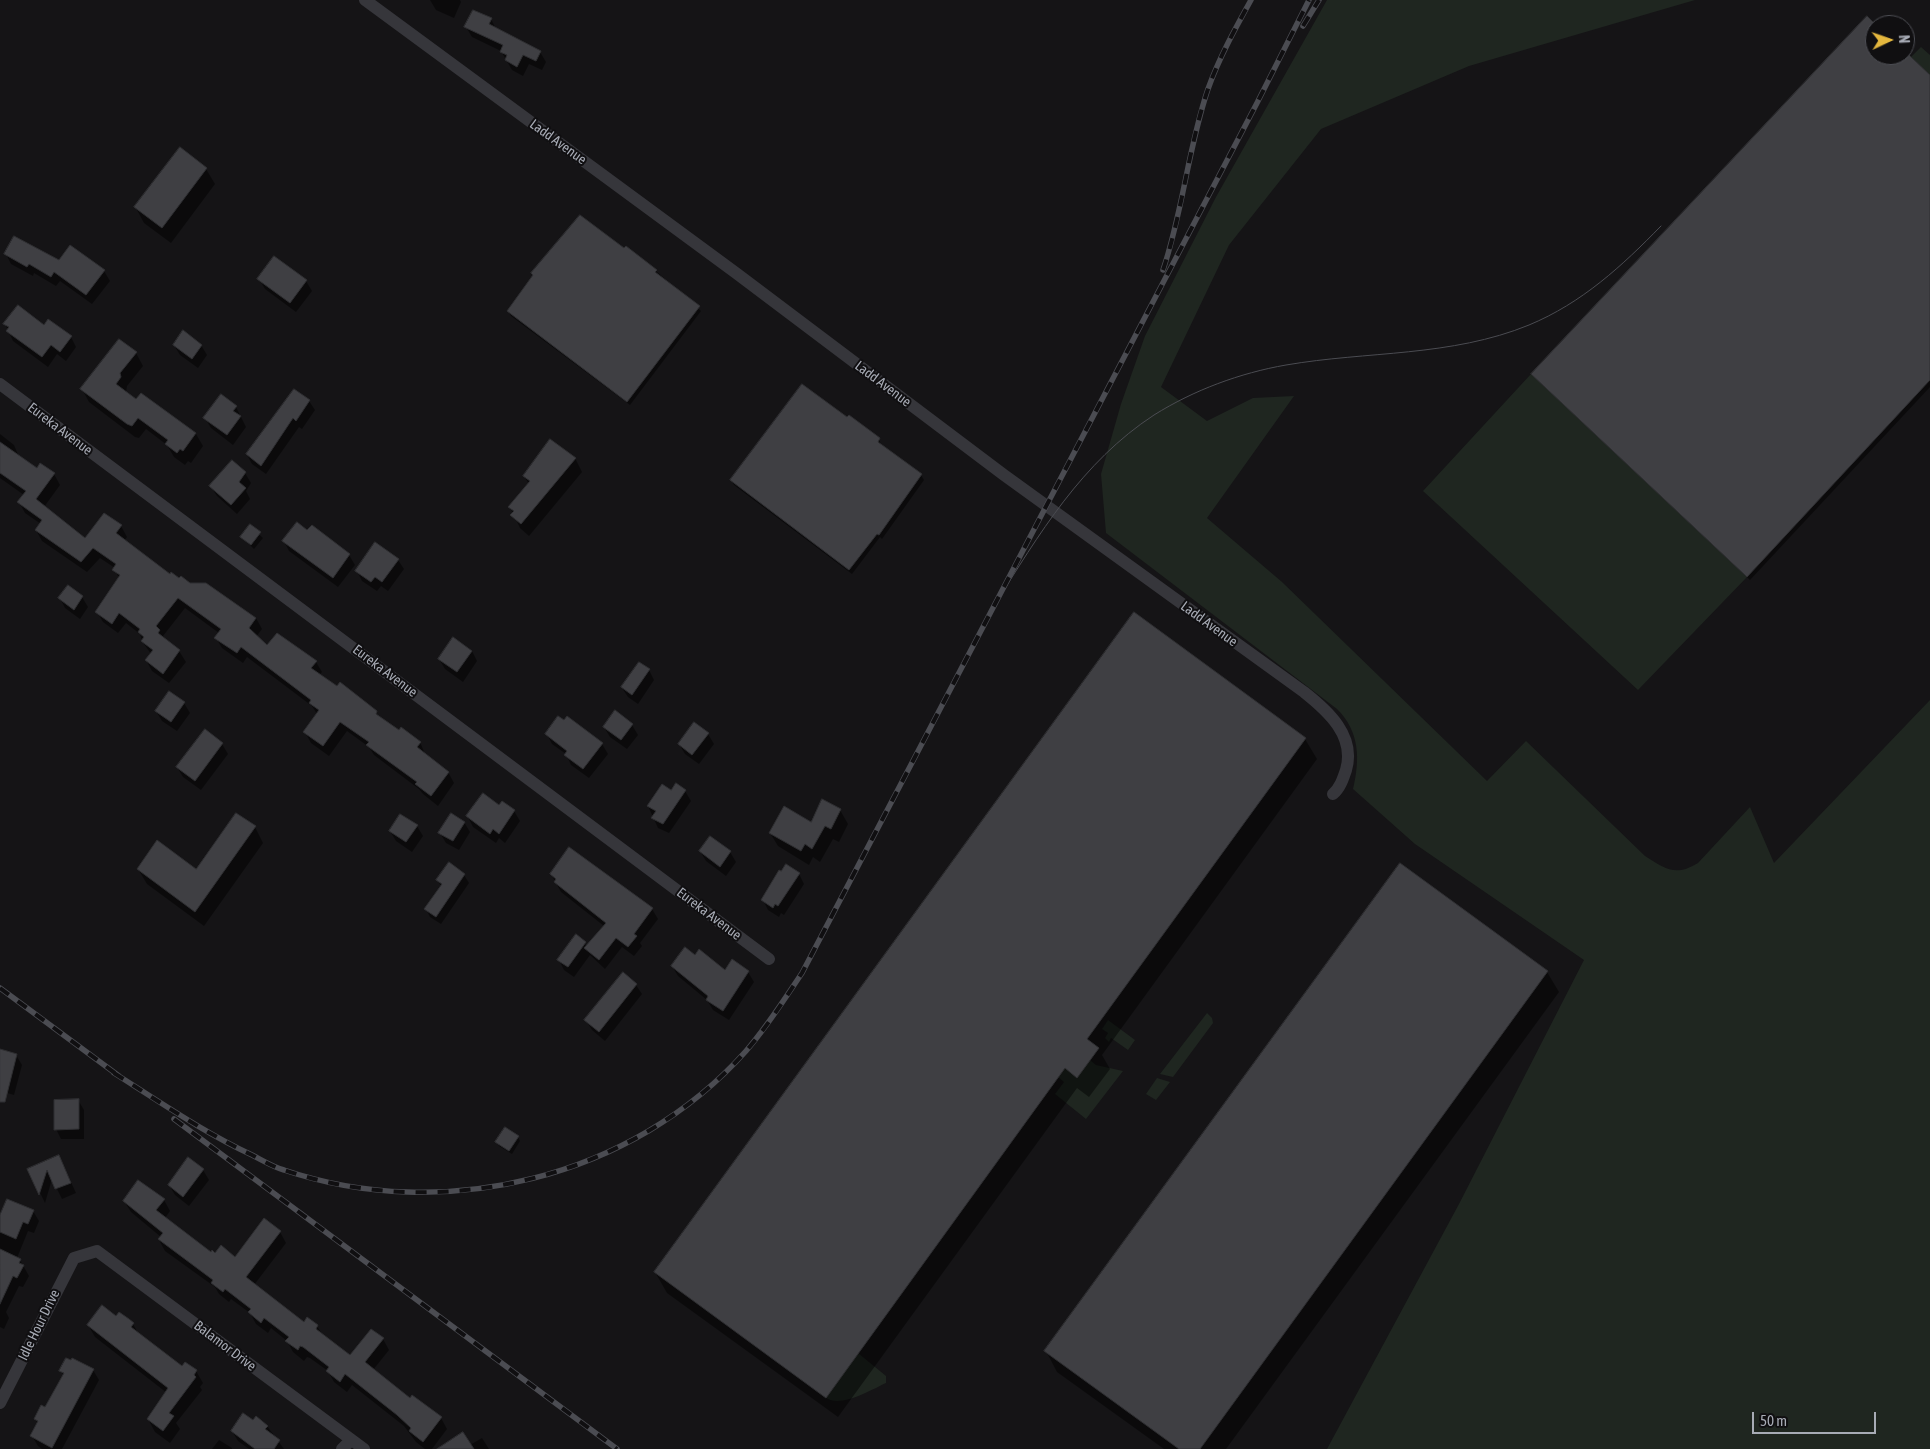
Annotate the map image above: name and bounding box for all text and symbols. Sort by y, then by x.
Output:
north arrow [1865,15,1915,65]
text: N [1896,35,1912,44]
street label: Ladd Avenue [526,116,590,168]
street label: Ladd Avenue [852,357,914,411]
street label: Eureka Avenue [24,399,96,459]
street label: Ladd Avenue [1177,598,1241,650]
street label: Eureka Avenue [349,641,421,701]
street label: Eureka Avenue [673,884,745,944]
street label: Idle Hour Drive [15,1287,63,1363]
street label: Balamor Drive [191,1317,259,1375]
scale bar [1755,1402,1879,1434]
text: 50 m [1760,1412,1787,1429]

